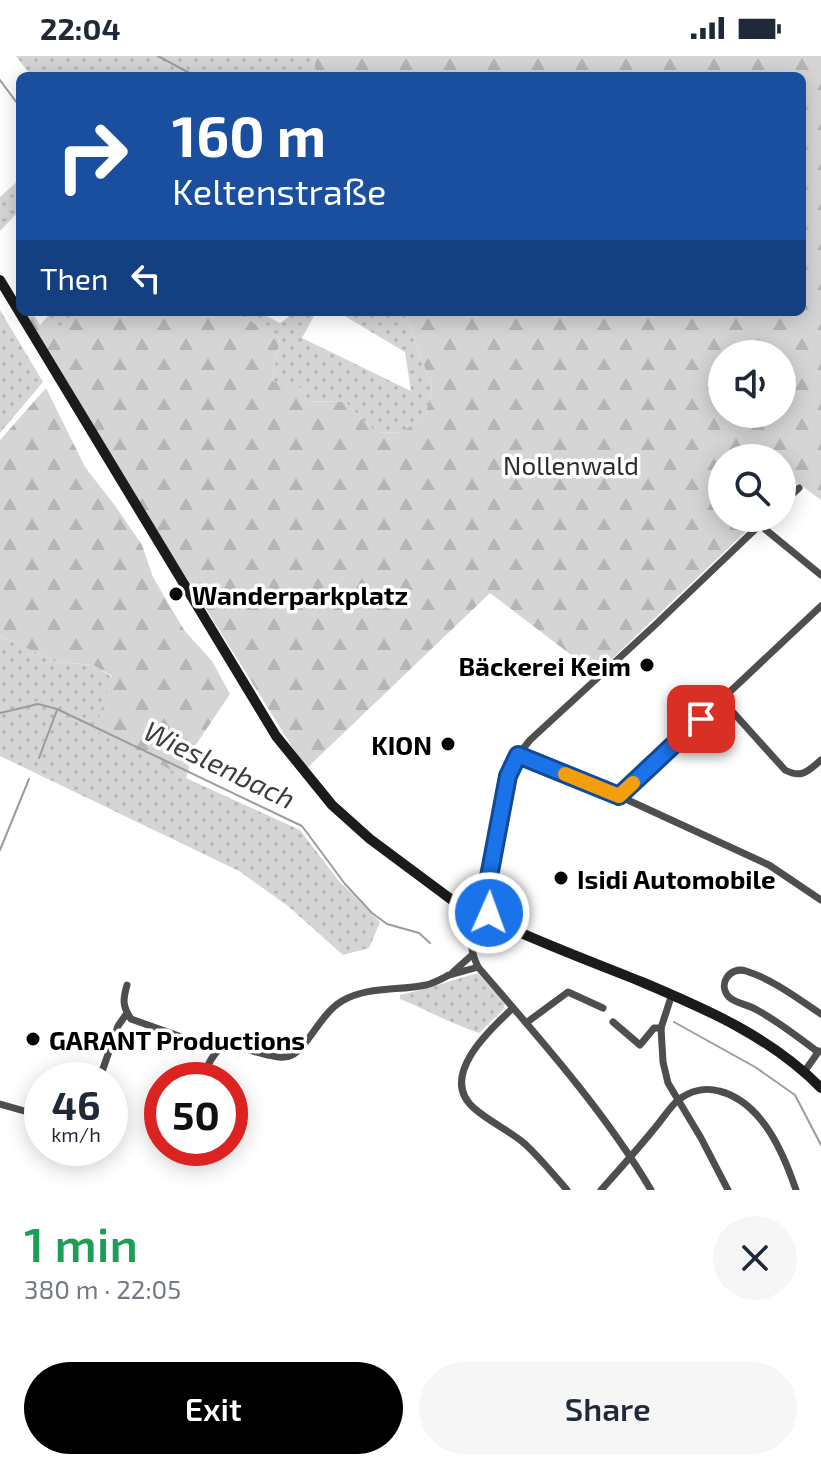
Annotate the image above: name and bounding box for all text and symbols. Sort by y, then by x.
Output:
text: 22:04 [40,10,121,46]
text: 160 m [172,101,326,168]
icon: right [40,104,144,208]
text: Keltenstraße [172,169,386,212]
icon: left [124,256,168,300]
text: Then [40,260,108,296]
map controls [708,340,796,532]
button: sound [708,340,796,428]
button: search [708,444,796,532]
park label: Nollenwald [503,449,639,480]
place label: Wanderparkplatz [192,579,408,610]
marker: Wanderparkplatz [167,585,185,603]
place label: Bäckerei Keim [458,650,631,681]
marker: Bäckerei Keim [638,656,656,674]
pin [667,685,735,753]
icon: arrive [679,697,723,741]
water label: Wieslenbach [139,713,301,815]
place label: KION [371,729,432,760]
marker: KION [439,735,457,753]
place label: Isidi Automobile [577,863,776,894]
marker: Isidi Automobile [552,869,570,887]
position arrow [447,871,531,955]
place label: GARANT Productions [49,1024,305,1055]
marker: GARANT Productions [24,1030,42,1048]
speed limit sign: 50 [144,1062,248,1166]
text: 46 [51,1080,101,1128]
text: km/h [51,1122,101,1146]
text: 1 min [24,1214,138,1272]
button: close [713,1216,797,1300]
text: 380 m · 22:05 [24,1273,181,1304]
button: Exit [24,1362,403,1454]
button: Share [419,1362,797,1454]

